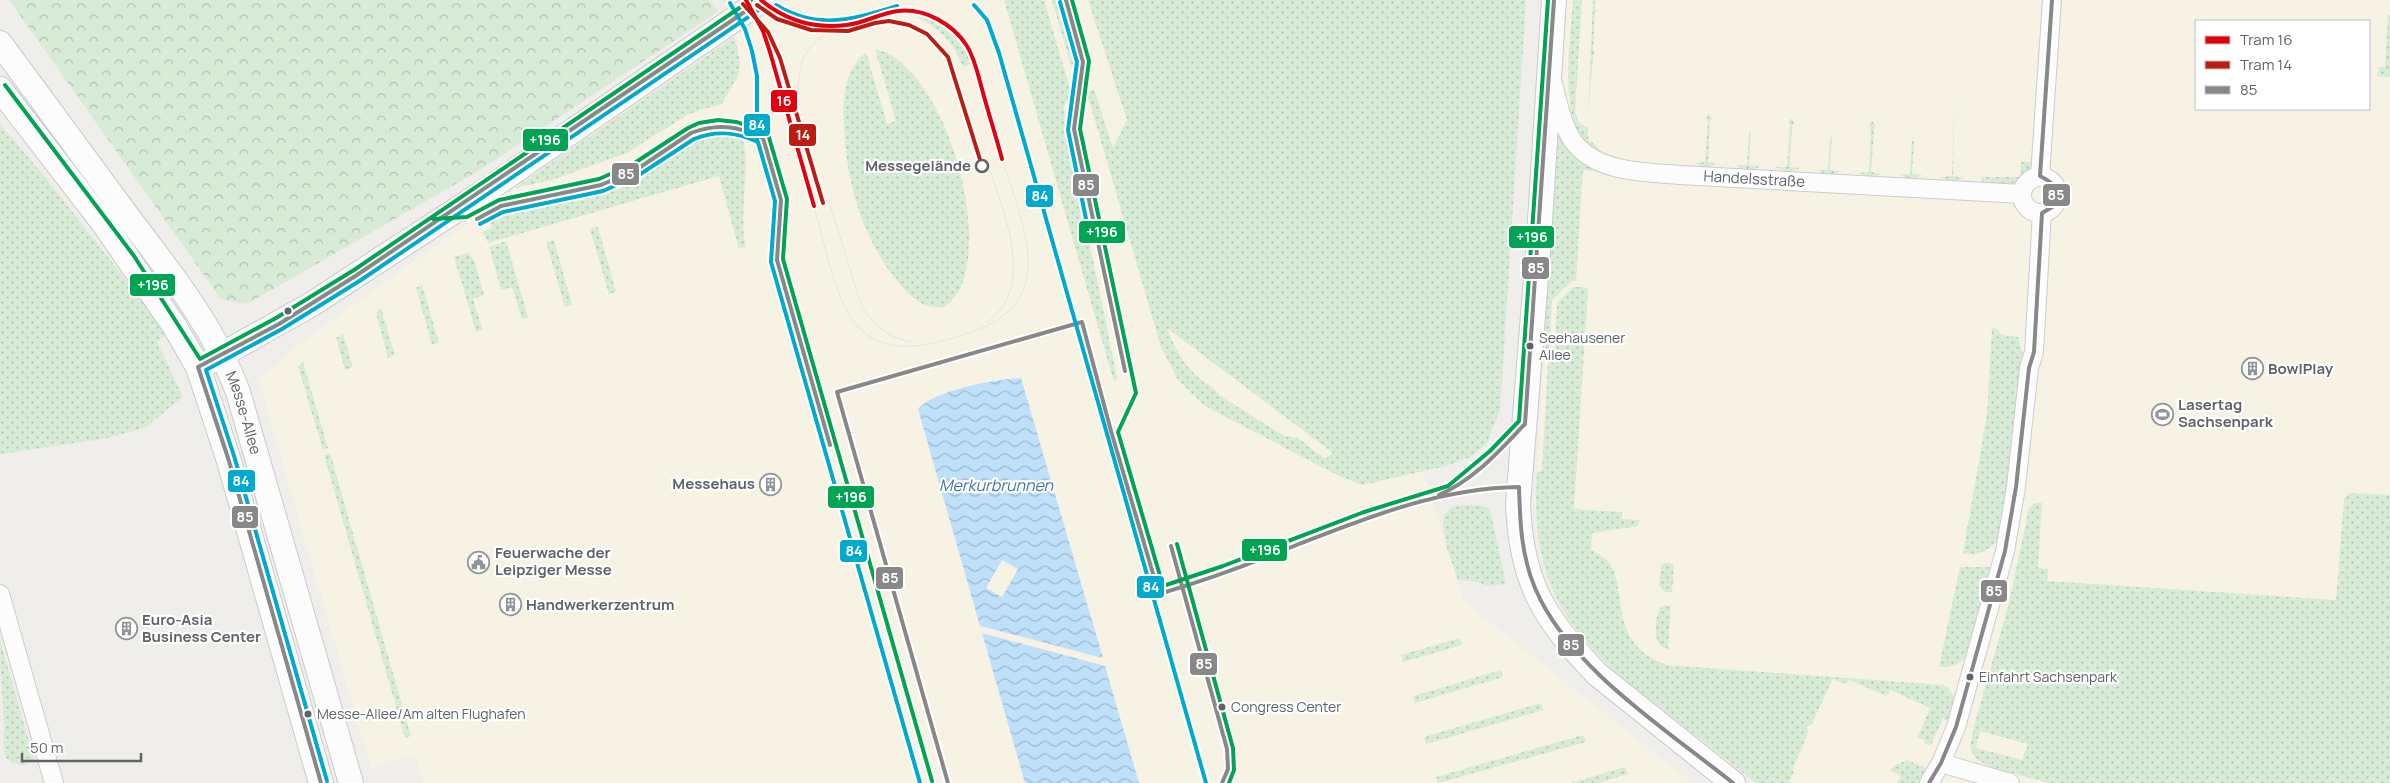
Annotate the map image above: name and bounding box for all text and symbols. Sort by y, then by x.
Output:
legend [2195,20,2370,110]
text: Tram 16 [2240,29,2293,50]
text: Tram 14 [2240,54,2292,75]
text: 85 [2240,79,2257,100]
line badge: 16 [770,89,798,113]
text: 16 [777,91,791,110]
line badge: 84 [743,113,771,137]
text: 84 [748,115,766,134]
line badge: 14 [788,123,817,147]
text: 14 [796,125,810,144]
line badge: +196 [522,128,569,152]
text: +196 [529,130,561,149]
place label: Messegelände [865,155,971,176]
marker: Messegelände [975,159,989,173]
line badge: 85 [611,162,640,186]
text: 85 [618,164,634,183]
street label: Handelsstraße [1703,165,1806,192]
line badge: 85 [1072,173,1100,197]
text: 85 [1078,175,1094,194]
line badge: 85 [2042,183,2071,207]
line badge: 84 [1025,184,1054,208]
text: 85 [2048,185,2064,204]
text: 84 [1031,186,1049,205]
line badge: +196 [1078,220,1126,244]
text: +196 [1086,222,1118,241]
line badge: +196 [1508,225,1555,249]
text: +196 [1516,227,1548,246]
line badge: 85 [1521,256,1550,280]
text: 85 [1528,258,1544,277]
line badge: +196 [129,273,176,297]
text: +196 [137,275,169,294]
unlabelled marker [283,306,293,316]
place label: Seehausener Allee [1539,328,1625,364]
marker: Seehausener Allee [1525,341,1535,351]
building icon: BowlPlay [2240,357,2264,381]
place label: BowlPlay [2268,358,2334,379]
street label: Messe-Allee [221,368,267,457]
place label: Lasertag Sachsenpark [2178,394,2274,432]
sports icon: Lasertag Sachsenpark [2150,402,2174,426]
line badge: 84 [227,469,256,493]
text: 84 [232,471,250,490]
building icon: Messehaus [759,472,783,496]
place label: Messehaus [672,473,755,494]
water label: Merkurbrunnen [939,474,1054,496]
line badge: +196 [827,485,875,509]
text: +196 [835,487,867,506]
line badge: 85 [231,505,259,529]
text: 85 [237,507,253,526]
line badge: +196 [1241,538,1288,562]
line badge: 84 [839,539,868,563]
text: +196 [1249,540,1281,559]
text: 84 [845,541,863,560]
place label: Feuerwache der Leipziger Messe [495,542,612,580]
public building icon: Feuerwache der Leipziger Messe [467,550,491,574]
line badge: 85 [875,566,904,590]
text: 85 [882,568,898,587]
line badge: 84 [1136,575,1165,599]
text: 84 [1142,577,1160,596]
line badge: 85 [1980,579,2008,603]
text: 85 [1986,581,2002,600]
building icon: Handwerkerzentrum [498,593,522,617]
place label: Handwerkerzentrum [526,594,675,615]
place label: Euro-Asia Business Center [142,609,261,647]
building icon: Euro-Asia Business Center [114,617,138,641]
line badge: 85 [1557,633,1585,657]
text: 85 [1563,635,1579,654]
line badge: 85 [1189,652,1218,676]
text: 85 [1196,654,1212,673]
place label: Einfahrt Sachsenpark [1979,667,2118,686]
marker: Einfahrt Sachsenpark [1965,672,1975,682]
place label: Congress Center [1231,697,1341,716]
marker: Congress Center [1217,702,1227,712]
place label: Messe-Allee/Am alten Flughafen [317,704,526,723]
marker: Messe-Allee/Am alten Flughafen [303,709,313,719]
scale bar [22,730,141,762]
text: 50 m [30,737,64,758]

